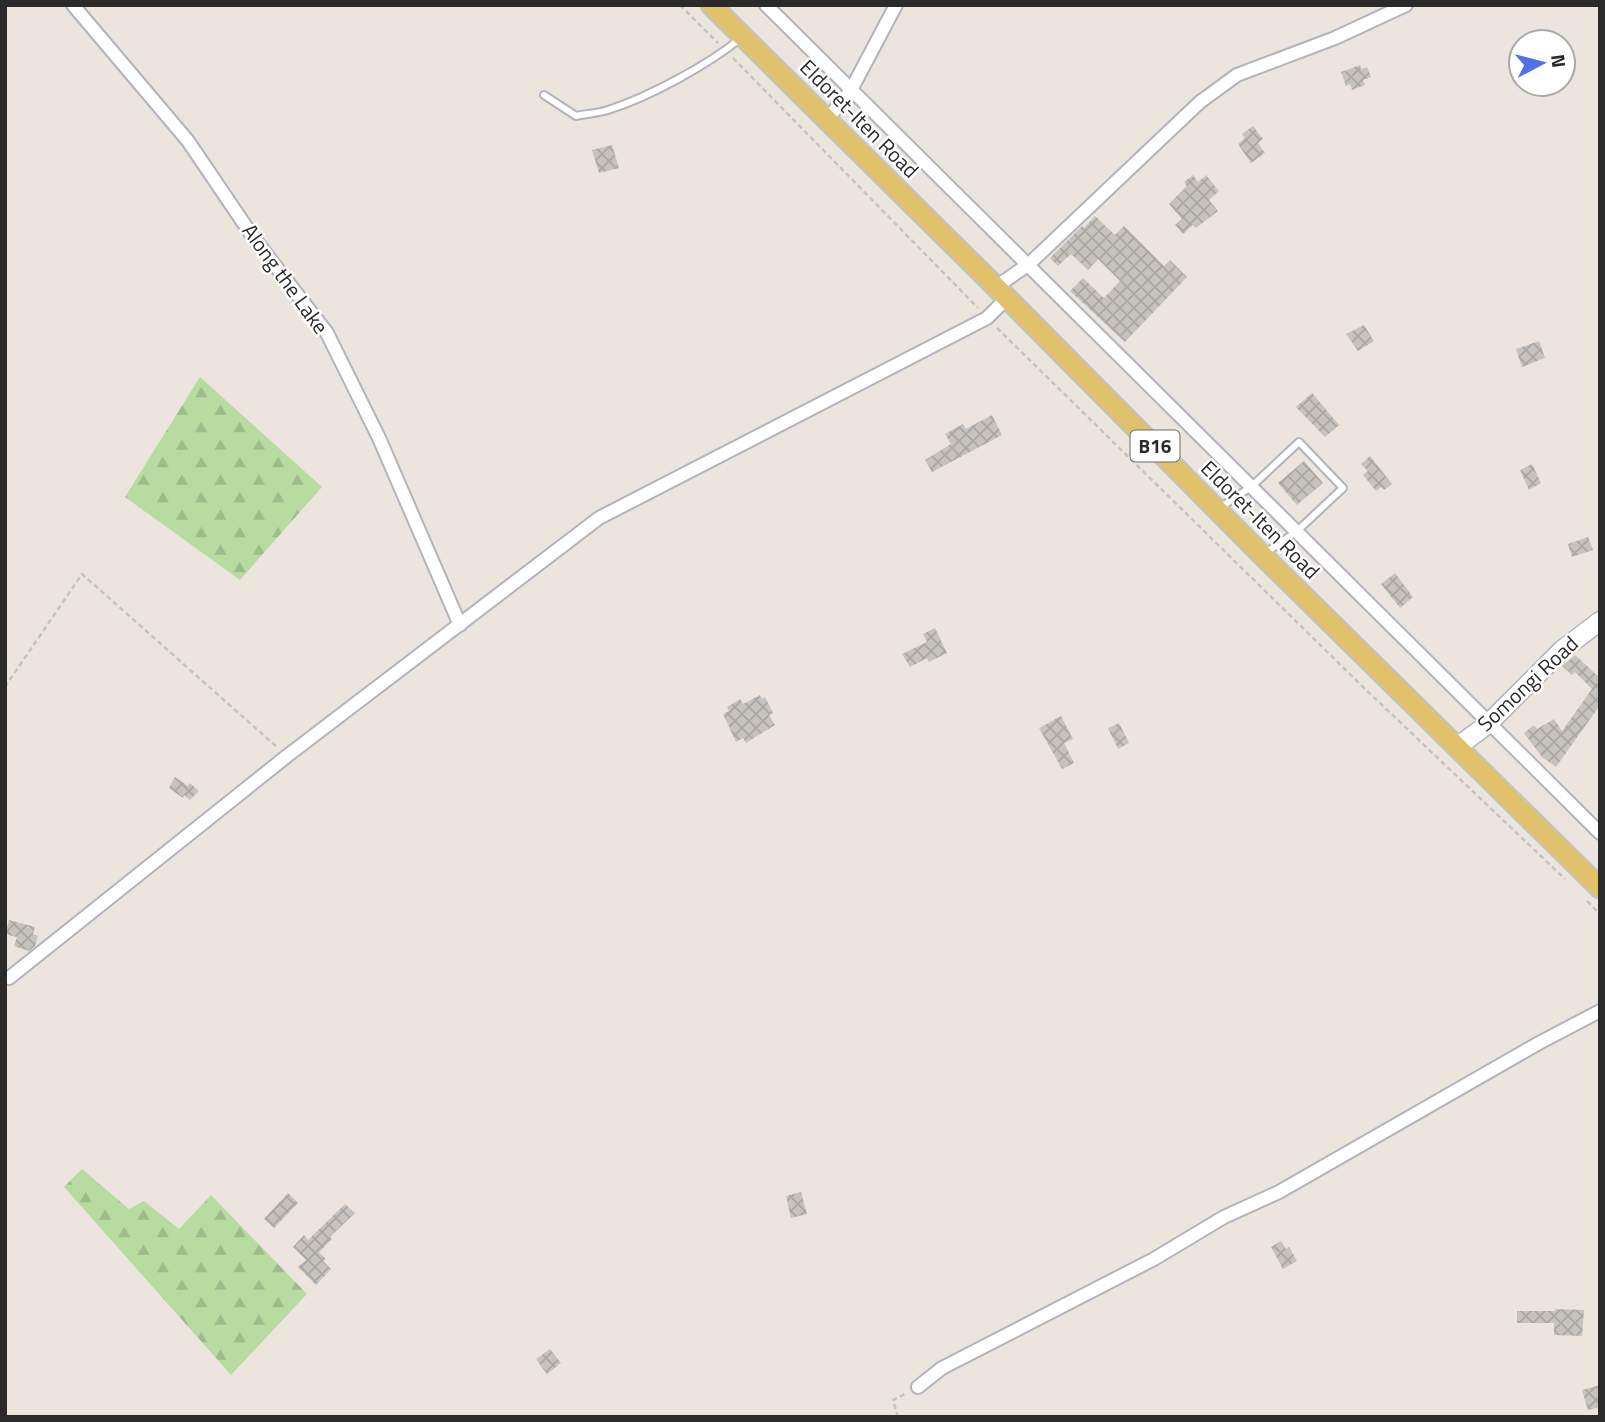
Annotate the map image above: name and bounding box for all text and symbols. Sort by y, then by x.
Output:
north arrow [1507,28,1577,98]
street label: Eldoret-Iten Road [793,52,926,185]
text: N [1544,53,1575,69]
street label: Along the Lake [235,216,337,340]
road number: B16 [1130,430,1180,462]
street label: Eldoret-Iten Road [1194,453,1327,586]
street label: Somongi Road [1470,628,1585,739]

